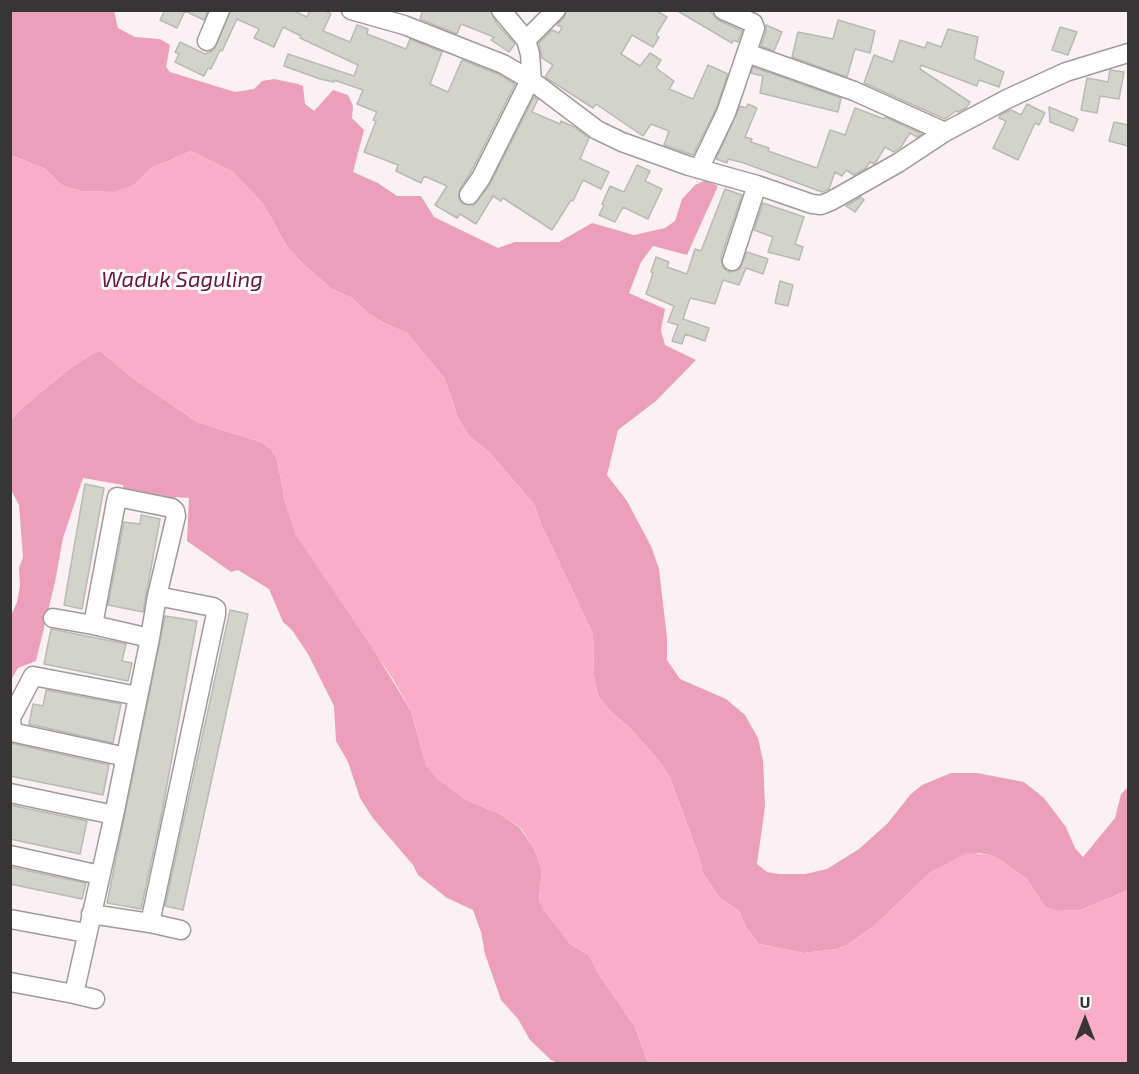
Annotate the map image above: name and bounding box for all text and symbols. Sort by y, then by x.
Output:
water label: Waduk Saguling [101,267,263,293]
north arrow [1055,990,1115,1050]
text: U [1080,992,1090,1011]

